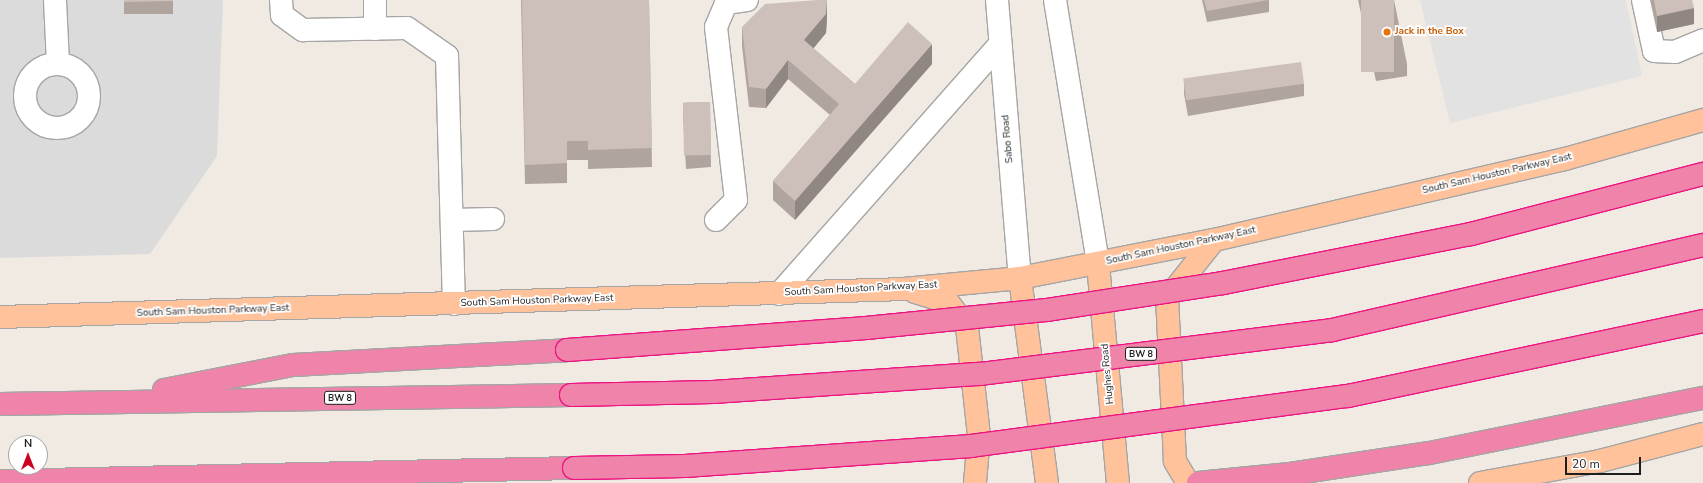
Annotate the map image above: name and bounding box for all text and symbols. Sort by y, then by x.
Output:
place label: Jack in the Box [1395,26,1464,38]
marker: Jack in the Box [1382,27,1392,37]
street label: Sabo Road [1000,114,1016,164]
street label: South Sam Houston Parkway East [1421,151,1573,197]
street label: South Sam Houston Parkway East [1105,224,1257,268]
street label: South Sam Houston Parkway East [784,279,938,299]
street label: South Sam Houston Parkway East [460,292,614,310]
street label: South Sam Houston Parkway East [136,302,290,320]
street label: Hughes Road [1099,343,1117,405]
road number: BW 8 [1125,347,1157,361]
road number: BW 8 [324,391,356,405]
north arrow [8,435,48,475]
text: N [24,436,32,451]
scale bar [1567,449,1643,475]
text: 20 m [1572,456,1600,472]

